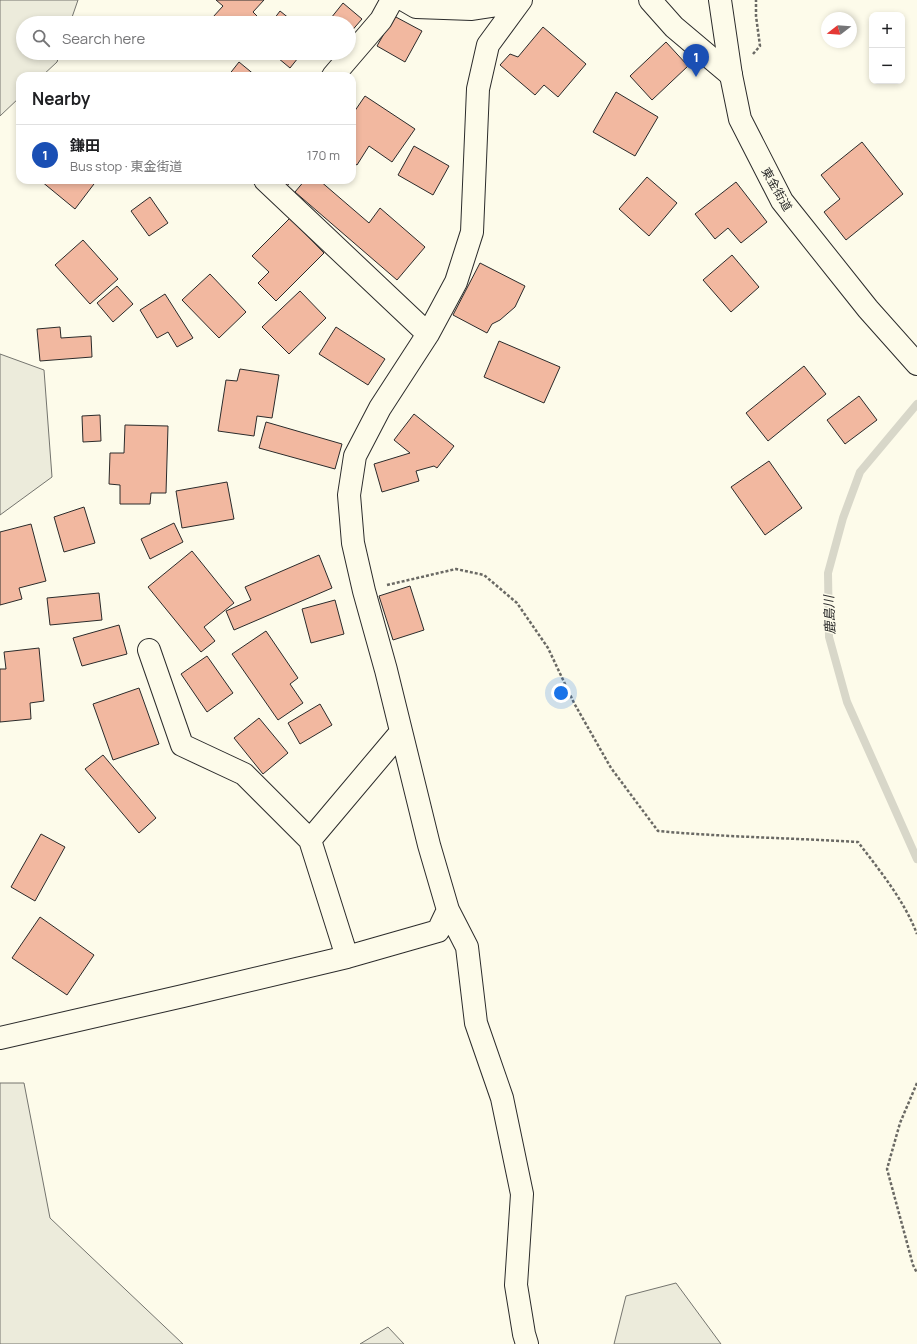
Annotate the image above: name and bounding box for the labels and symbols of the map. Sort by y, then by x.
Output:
north arrow [821,12,857,48]
pin: 1 [683,44,709,77]
street label: 東金街道 [758,164,796,214]
water label: 鹿島川 [819,593,839,635]
your location [551,683,571,703]

